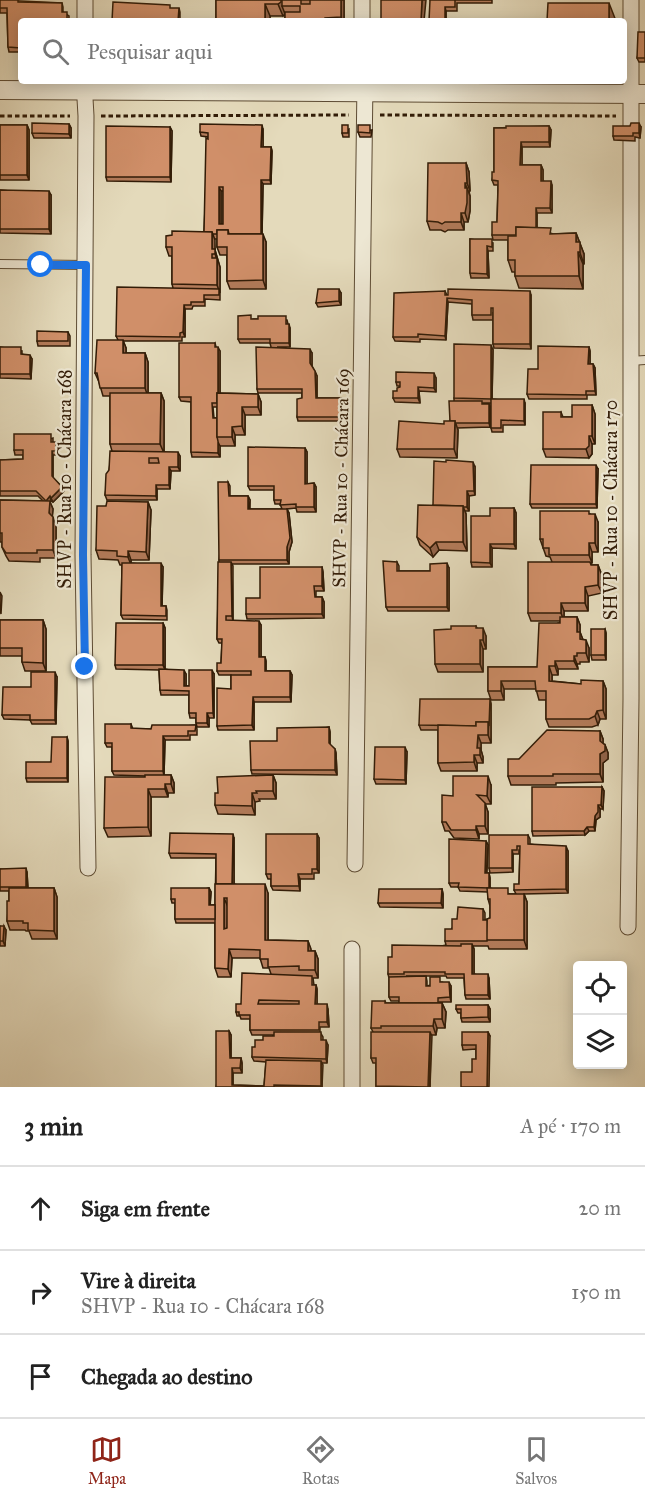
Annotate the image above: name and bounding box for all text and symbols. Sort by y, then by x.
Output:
search box [18,18,627,84]
icon: search [39,35,72,68]
text: Pesquisar aqui [87,38,212,65]
route start [27,251,53,277]
street label: SHVP - Rua 10 - Chácara 169 [328,368,354,588]
street label: SHVP - Rua 10 - Chácara 168 [54,369,76,589]
street label: SHVP - Rua 10 - Chácara 170 [600,400,622,620]
route end [71,653,97,679]
map controls [573,961,627,1069]
button: locate [573,961,627,1015]
button: layers [573,1015,627,1069]
text: 3 min [24,1110,83,1142]
text: A pé · 170 m [521,1114,621,1138]
icon: ahead [24,1192,57,1225]
text: Siga em frente [81,1195,210,1222]
text: 20 m [578,1196,621,1220]
text: Vire à direita [81,1267,196,1294]
icon: right [24,1276,57,1309]
text: 150 m [571,1280,621,1304]
text: SHVP - Rua 10 - Chácara 168 [81,1294,325,1318]
icon: arrive [24,1360,57,1393]
text: Chegada ao destino [81,1363,252,1390]
tab: Mapa [88,1433,126,1488]
tab: Rotas [302,1433,339,1488]
tab: Salvos [515,1433,557,1488]

